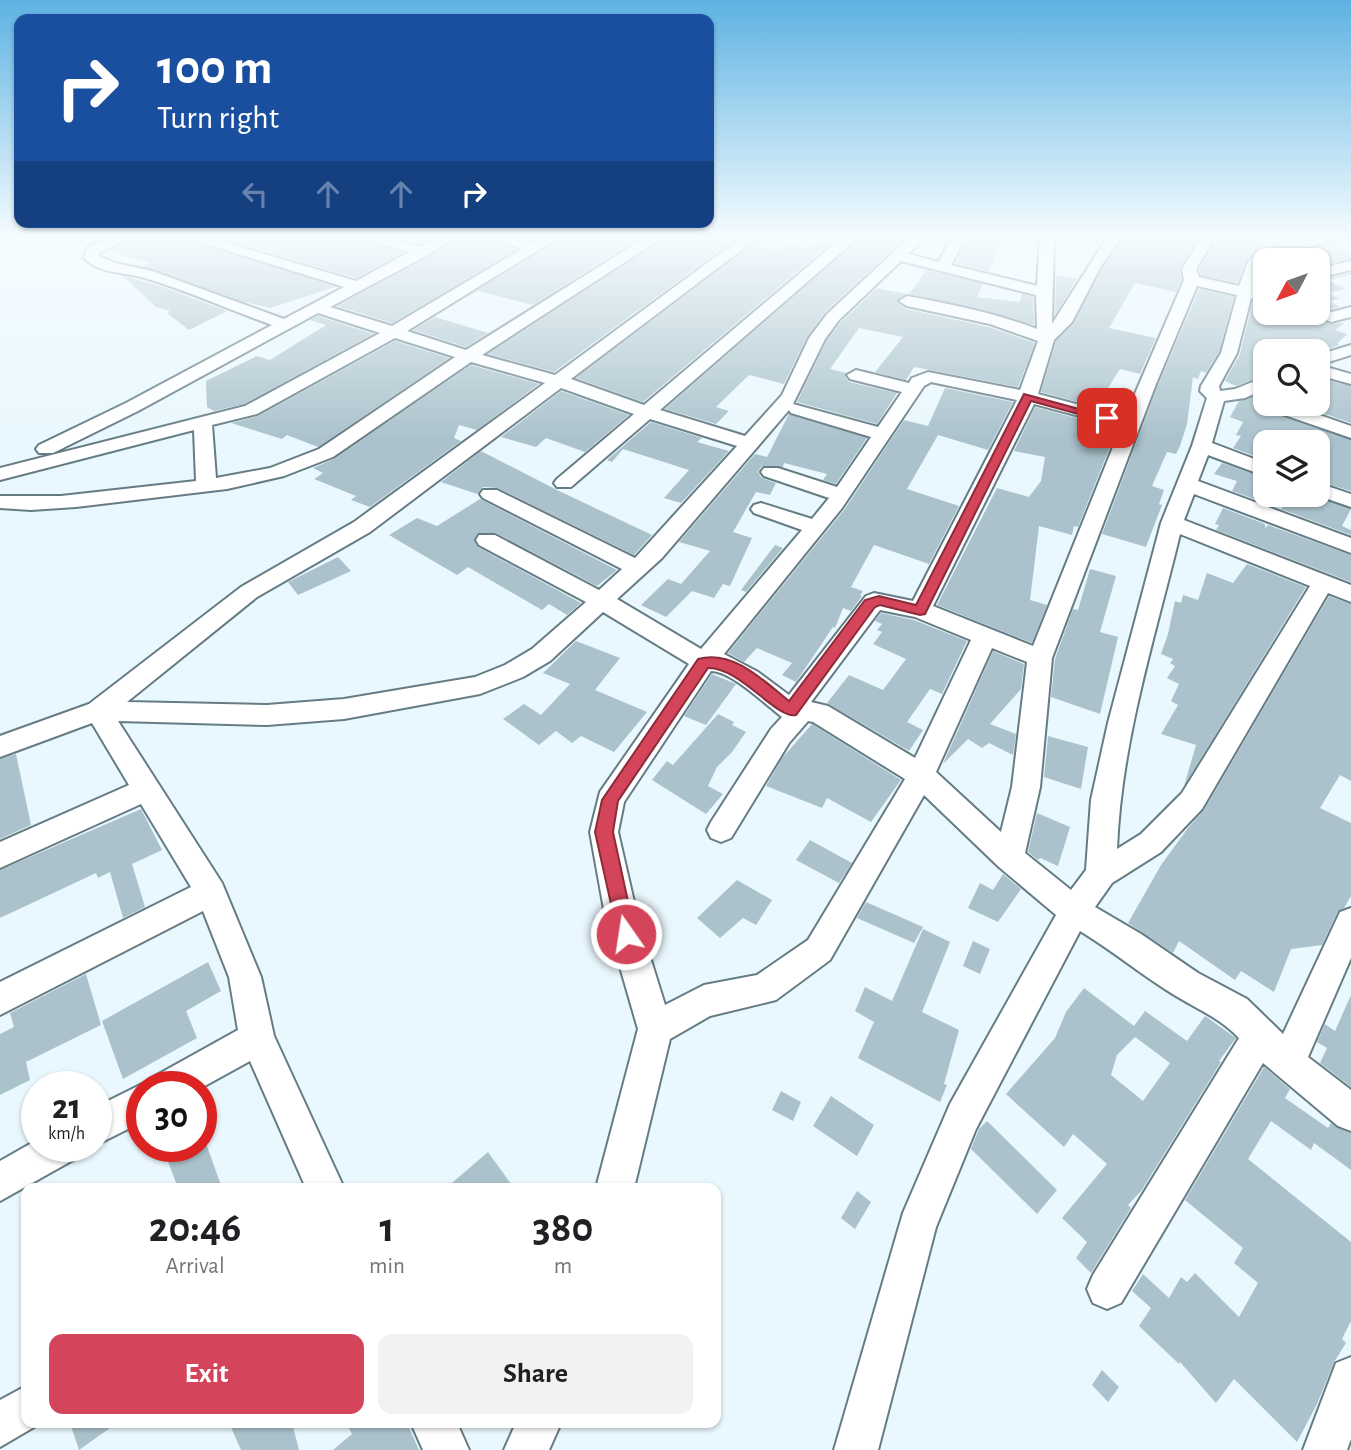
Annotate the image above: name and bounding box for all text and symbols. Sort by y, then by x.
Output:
icon: right [42,42,133,133]
text: 100 m [157,44,273,93]
text: Turn right [157,102,279,134]
icon: left [236,175,274,213]
icon: ahead [309,175,347,213]
icon: ahead [382,175,420,213]
icon: right [455,175,493,213]
north arrow [1253,248,1330,326]
map controls [1253,248,1330,507]
button: search [1253,339,1330,416]
pin [1077,388,1137,448]
icon: arrive [1088,399,1126,437]
button: layers [1253,430,1330,507]
position arrow [589,897,663,971]
speed limit sign: 30 [126,1071,217,1162]
text: 21 [52,1090,81,1125]
text: km/h [48,1125,85,1143]
text: 20:46 [149,1207,241,1249]
text: 1 [379,1207,395,1249]
text: 380 [533,1207,593,1249]
text: Arrival [165,1255,225,1278]
text: min [369,1255,405,1278]
text: m [554,1255,572,1278]
button: Exit [49,1334,364,1414]
button: Share [378,1334,693,1414]

